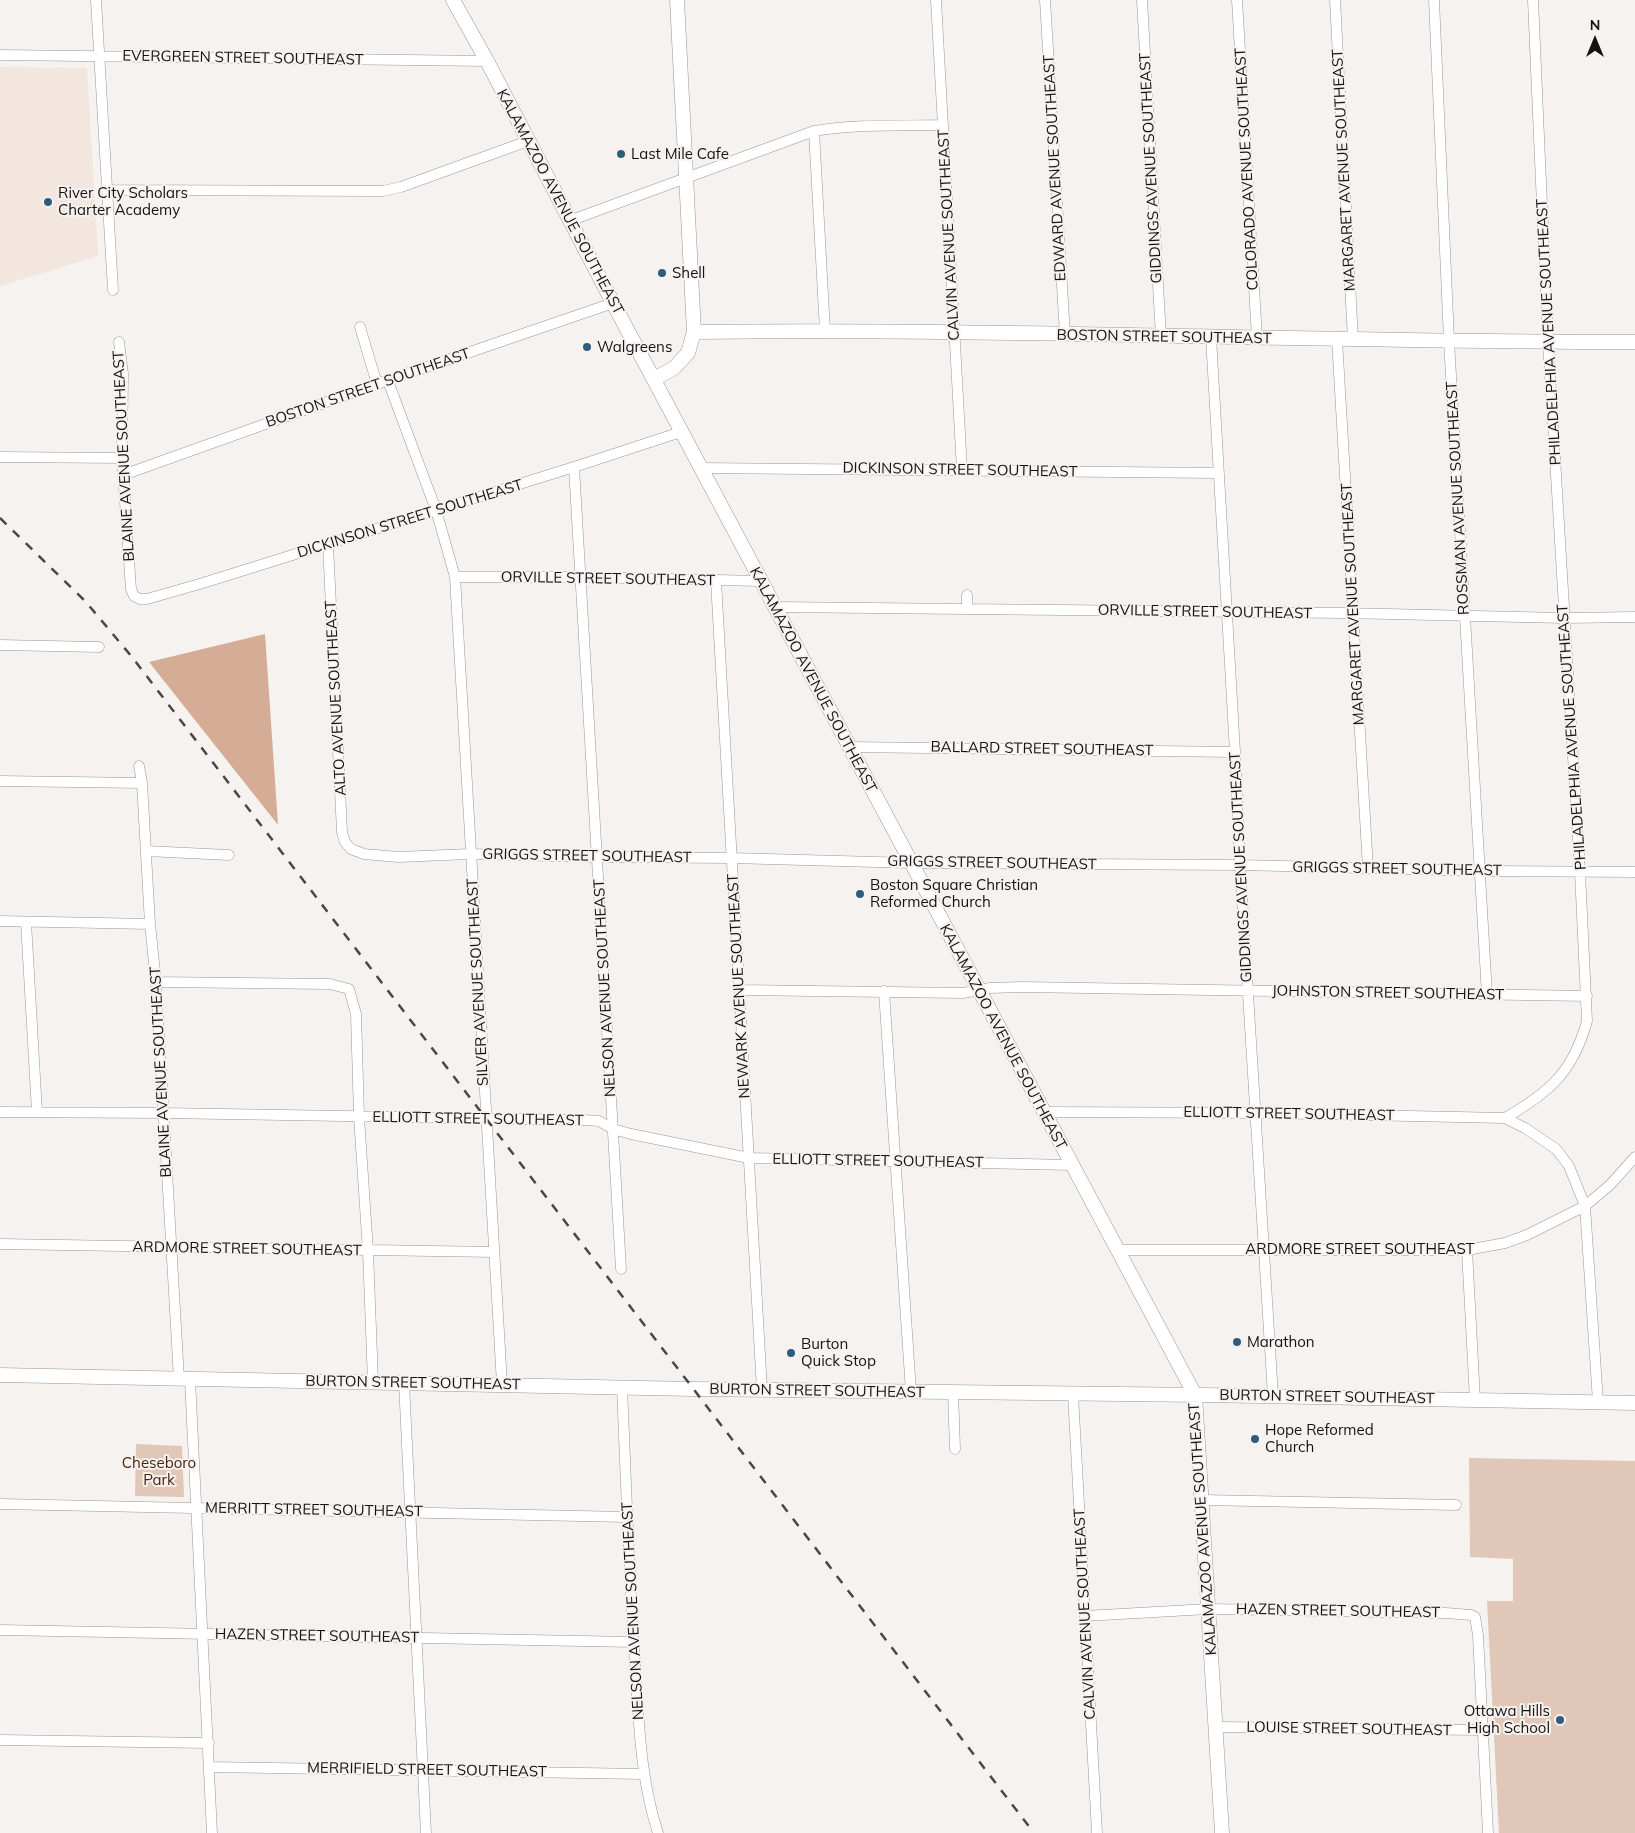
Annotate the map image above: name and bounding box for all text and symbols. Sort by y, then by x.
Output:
north arrow [1570,15,1620,65]
text: N [1590,16,1600,34]
street label: EVERGREEN STREET SOUTHEAST [122,47,364,69]
street label: COLORADO AVENUE SOUTHEAST [1232,47,1262,291]
street label: MARGARET AVENUE SOUTHEAST [1329,48,1359,292]
street label: GIDDINGS AVENUE SOUTHEAST [1136,52,1166,284]
street label: EDWARD AVENUE SOUTHEAST [1040,54,1070,282]
street label: KALAMAZOO AVENUE SOUTHEAST [493,86,627,318]
street label: CALVIN AVENUE SOUTHEAST [934,129,964,341]
place label: Last Mile Cafe [631,145,729,163]
marker: Last Mile Cafe [615,148,627,160]
place label: River City Scholars Charter Academy [58,184,188,219]
marker: River City Scholars Charter Academy [42,196,54,208]
street label: PHILADELPHIA AVENUE SOUTHEAST [1533,198,1565,466]
place label: Shell [672,264,705,282]
marker: Shell [656,267,668,279]
street label: BOSTON STREET SOUTHEAST [1056,326,1272,348]
place label: Walgreens [597,338,672,356]
marker: Walgreens [581,341,593,353]
street label: BOSTON STREET SOUTHEAST [263,344,473,432]
street label: BLAINE AVENUE SOUTHEAST [109,350,139,562]
street label: ROSSMAN AVENUE SOUTHEAST [1443,381,1473,615]
street label: DICKINSON STREET SOUTHEAST [842,459,1078,481]
street label: DICKINSON STREET SOUTHEAST [295,476,525,562]
street label: MARGARET AVENUE SOUTHEAST [1338,482,1368,726]
street label: KALAMAZOO AVENUE SOUTHEAST [746,564,880,796]
street label: ORVILLE STREET SOUTHEAST [501,568,715,590]
street label: ALTO AVENUE SOUTHEAST [322,600,350,796]
street label: ORVILLE STREET SOUTHEAST [1098,601,1312,623]
street label: PHILADELPHIA AVENUE SOUTHEAST [1554,603,1590,871]
street label: BALLARD STREET SOUTHEAST [930,738,1154,760]
street label: GIDDINGS AVENUE SOUTHEAST [1226,751,1256,983]
street label: GRIGGS STREET SOUTHEAST [482,845,692,867]
street label: GRIGGS STREET SOUTHEAST [887,852,1097,874]
street label: GRIGGS STREET SOUTHEAST [1292,858,1502,880]
street label: NEWARK AVENUE SOUTHEAST [724,873,754,1099]
place label: Boston Square Christian Reformed Church [870,876,1038,911]
street label: SILVER AVENUE SOUTHEAST [464,878,492,1086]
street label: NELSON AVENUE SOUTHEAST [590,878,620,1098]
marker: Boston Square Christian Reformed Church [854,888,866,900]
street label: KALAMAZOO AVENUE SOUTHEAST [936,921,1070,1153]
street label: BLAINE AVENUE SOUTHEAST [146,966,176,1178]
street label: JOHNSTON STREET SOUTHEAST [1272,982,1504,1004]
street label: ELLIOTT STREET SOUTHEAST [1183,1103,1395,1125]
street label: ELLIOTT STREET SOUTHEAST [372,1108,584,1130]
street label: ELLIOTT STREET SOUTHEAST [772,1150,984,1172]
street label: ARDMORE STREET SOUTHEAST [132,1238,362,1260]
street label: ARDMORE STREET SOUTHEAST [1245,1240,1475,1258]
place label: Marathon [1247,1333,1315,1351]
place label: Burton Quick Stop [801,1335,876,1370]
marker: Marathon [1231,1336,1243,1348]
marker: Burton Quick Stop [785,1347,797,1359]
street label: BURTON STREET SOUTHEAST [305,1372,521,1394]
street label: BURTON STREET SOUTHEAST [709,1380,925,1402]
street label: BURTON STREET SOUTHEAST [1219,1386,1435,1408]
street label: KALAMAZOO AVENUE SOUTHEAST [1185,1402,1221,1656]
place label: Hope Reformed Church [1265,1421,1374,1456]
marker: Hope Reformed Church [1249,1433,1261,1445]
park label: Cheseboro Park [122,1454,196,1489]
street label: MERRITT STREET SOUTHEAST [205,1499,423,1521]
street label: NELSON AVENUE SOUTHEAST [618,1501,648,1721]
street label: CALVIN AVENUE SOUTHEAST [1070,1508,1100,1720]
street label: HAZEN STREET SOUTHEAST [1236,1600,1440,1622]
street label: HAZEN STREET SOUTHEAST [215,1625,419,1647]
place label: Ottawa Hills High School [1464,1702,1550,1737]
marker: Ottawa Hills High School [1554,1714,1566,1726]
street label: LOUISE STREET SOUTHEAST [1246,1718,1452,1740]
street label: MERRIFIELD STREET SOUTHEAST [307,1759,547,1781]

